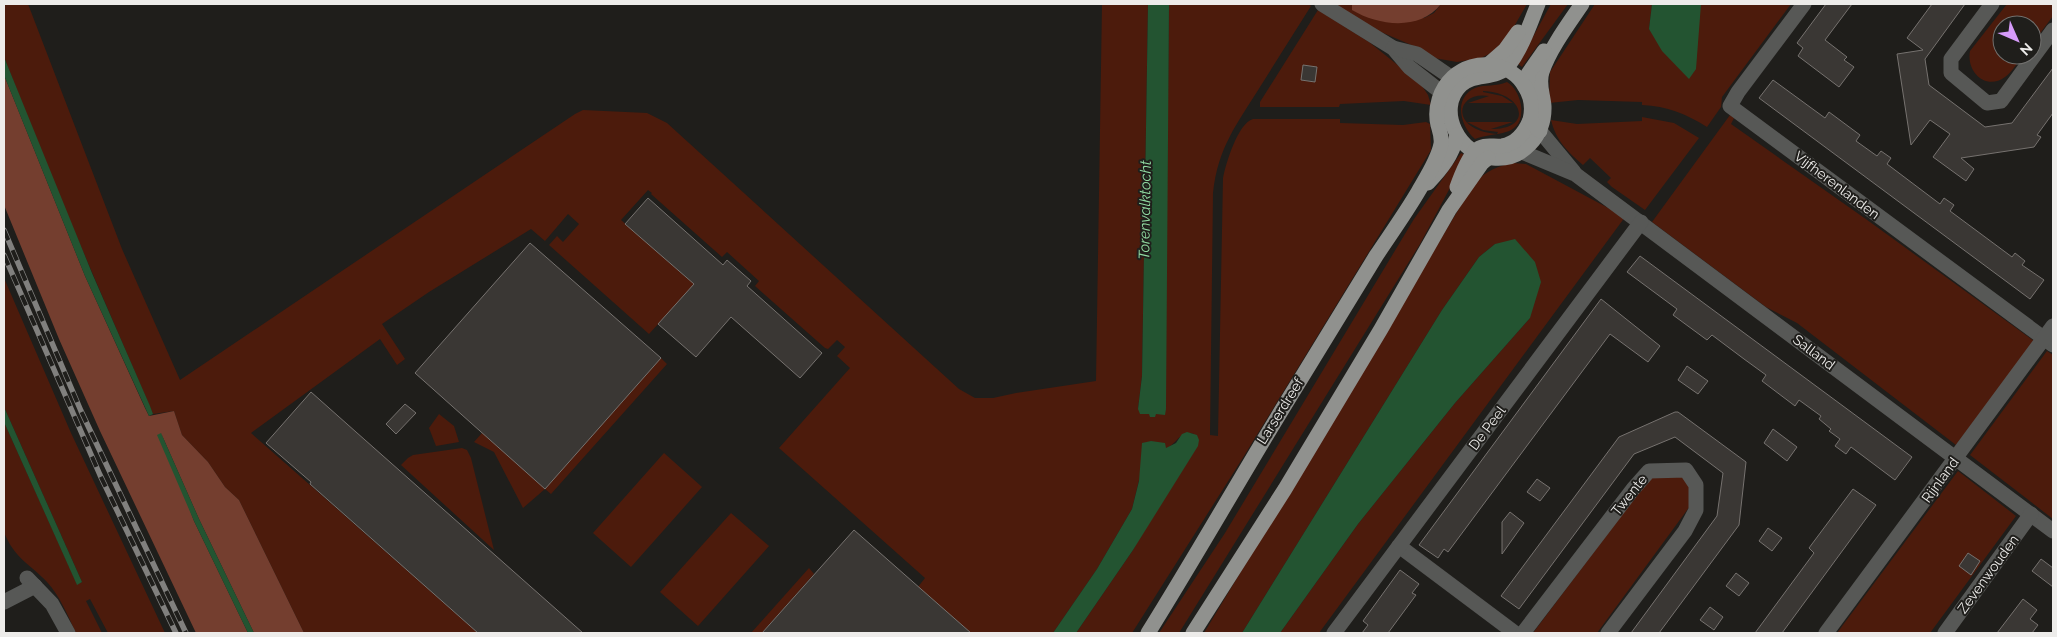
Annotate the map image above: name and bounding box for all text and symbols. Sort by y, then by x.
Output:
north arrow [1992,15,2042,65]
text: N [2017,40,2036,59]
street label: Vijfherenlanden [1791,148,1883,222]
water label: Torenvalktocht [1135,160,1155,260]
street label: Salland [1790,331,1838,373]
street label: Larserdreef [1253,374,1307,447]
street label: De Peel [1465,403,1509,453]
street label: Rijnland [1918,454,1962,506]
street label: Twente [1608,471,1650,519]
street label: Zevenwouden [1954,532,2022,616]

